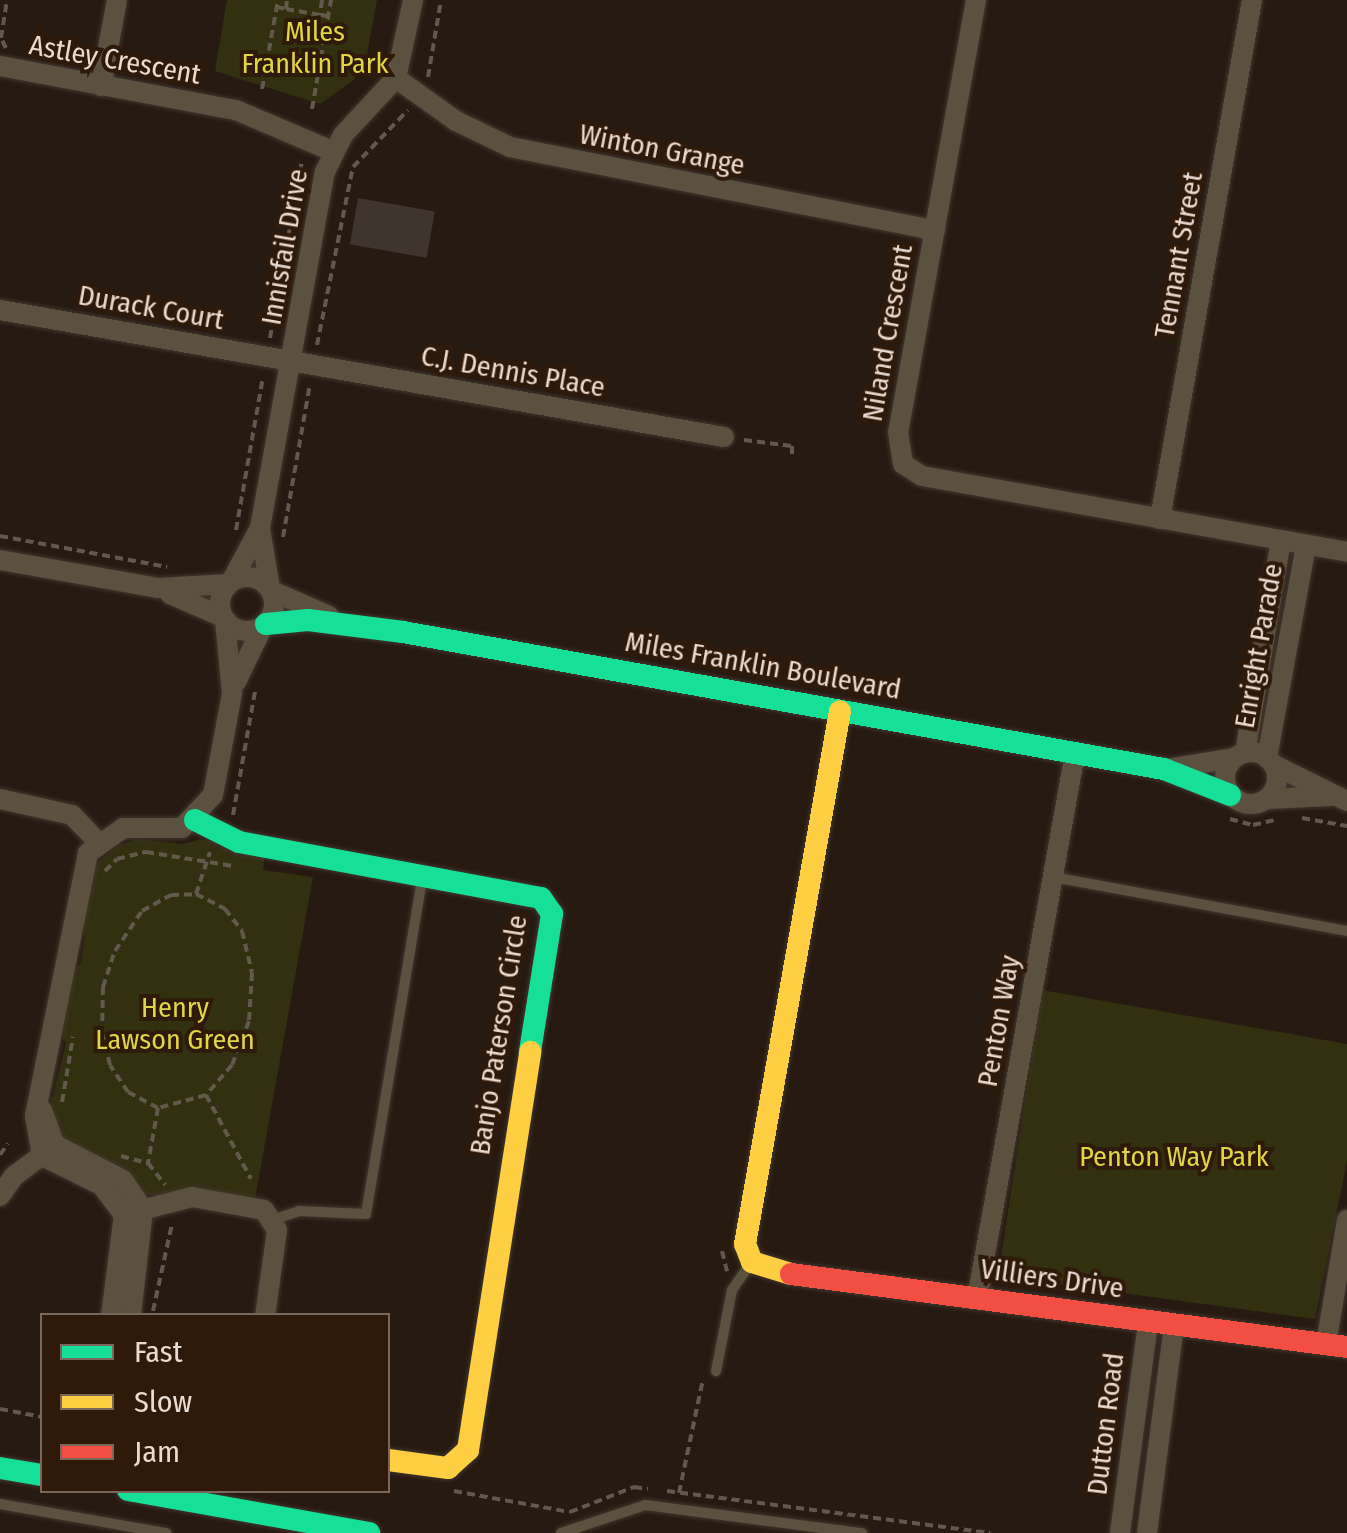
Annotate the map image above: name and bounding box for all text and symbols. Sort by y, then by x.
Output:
park label: Miles Franklin Park [241,15,389,81]
street label: Astley Crescent [27,28,203,92]
street label: Winton Grange [577,118,747,182]
street label: Innisfail Drive [255,166,315,328]
street label: Tennant Street [1148,169,1210,341]
street label: Niland Crescent [856,242,920,424]
street label: Durack Court [76,279,226,337]
street label: C.J. Dennis Place [418,339,608,405]
street label: Enright Parade [1228,561,1290,731]
street label: Miles Franklin Boulevard [622,625,904,707]
street label: Banjo Paterson Circle [463,913,535,1157]
street label: Penton Way [971,953,1027,1089]
park label: Henry Lawson Green [95,991,255,1057]
park label: Penton Way Park [1079,1140,1269,1174]
street label: Villiers Drive [978,1252,1126,1306]
legend [40,1313,390,1493]
text: Fast [134,1334,182,1370]
street label: Dutton Road [1081,1351,1131,1497]
text: Slow [134,1384,192,1420]
text: Jam [134,1434,180,1470]

